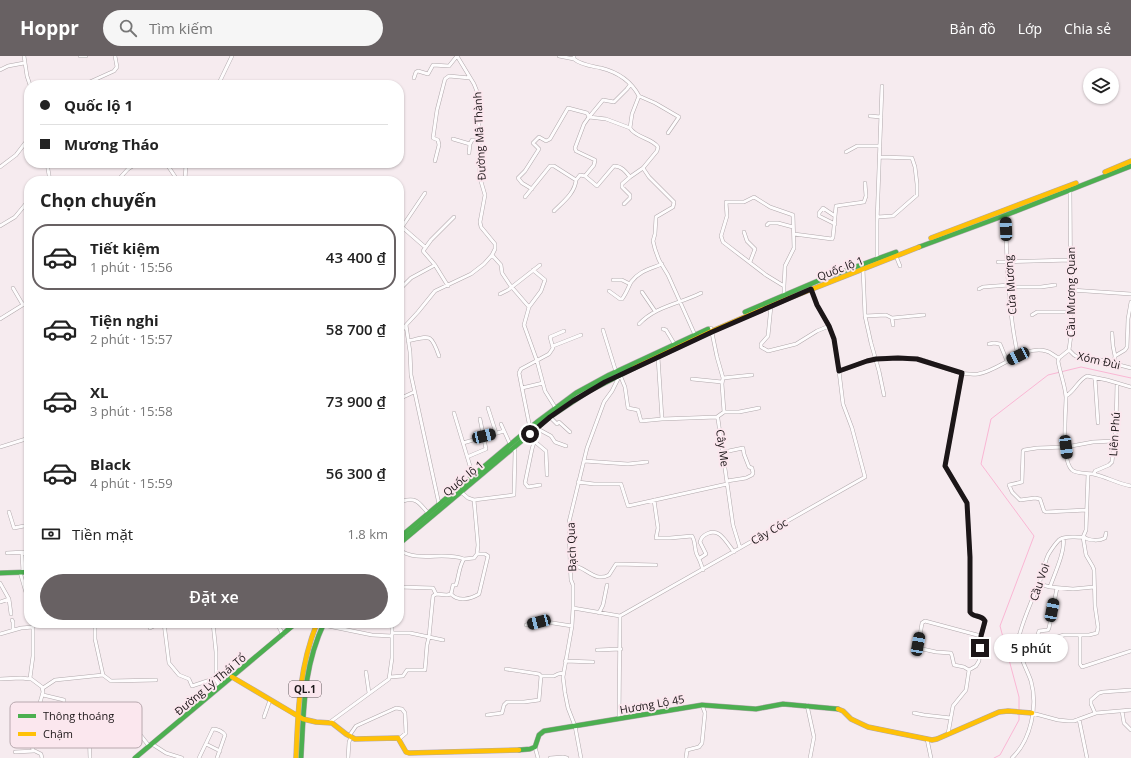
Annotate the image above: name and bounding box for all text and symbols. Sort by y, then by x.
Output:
search box [103,10,383,46]
text: Hoppr [20,15,79,41]
icon: search [117,17,139,39]
text: Tìm kiếm [149,18,213,38]
text: Bản đồ [950,19,996,38]
text: Lớp [1018,19,1042,38]
text: Chia sẻ [1064,19,1111,38]
map controls [1083,68,1119,104]
button: layers [1083,68,1119,104]
street label: Đường Mâ Thành [469,91,489,181]
text: Quốc lộ 1 [64,95,133,115]
text: Mương Tháo [64,134,159,154]
text: Chọn chuyến [40,188,157,212]
car [1000,217,1012,241]
text: Tiết kiệm [90,238,160,258]
icon: car [42,239,78,275]
text: 43 400 ₫ [326,247,386,267]
street label: Cầu Mương Quan [1063,247,1078,337]
street label: Quốc lộ 1 [815,252,865,284]
street label: Cửa Mương [1000,255,1020,315]
text: 1 phút · 15:56 [90,258,173,276]
text: Tiện nghi [90,310,159,330]
icon: car [42,311,78,347]
text: 58 700 ₫ [326,319,386,339]
text: 2 phút · 15:57 [90,330,173,348]
car [1005,345,1031,367]
street label: Xóm Đùi [1076,348,1122,372]
text: XL [90,382,108,402]
icon: car [42,383,78,419]
text: 73 900 ₫ [326,391,386,411]
text: 3 phút · 15:58 [90,402,173,420]
street label: Liên Phú [1105,411,1123,457]
route start [521,425,539,443]
car [471,427,497,445]
street label: Cây Me [713,428,733,468]
car [1059,434,1073,460]
text: Black [90,454,131,474]
icon: car [42,455,78,491]
street label: Quốc lộ 1 [440,457,486,499]
text: 56 300 ₫ [326,463,386,483]
text: 4 phút · 15:59 [90,474,173,492]
street label: Cây Cóc [748,514,790,548]
street label: Bạch Qua [563,522,579,572]
icon: cash [40,523,62,545]
text: Tiền mặt [72,524,133,544]
text: 1.8 km [347,525,388,543]
street label: Cầu Voi [1026,561,1052,603]
button: Đặt xe [40,574,388,620]
car [1044,597,1060,623]
car [526,613,552,631]
car [910,631,926,657]
callout: 5 phút [994,634,1068,662]
route end [971,639,989,657]
text: 5 phút [1011,639,1051,657]
street label: Đường Lý Thái Tổ [171,649,249,718]
road number: QL.1 [289,681,321,697]
street label: Hương Lộ 45 [618,691,686,717]
legend [10,702,142,748]
text: Thông thoáng [43,708,114,723]
text: Chậm [43,726,73,741]

